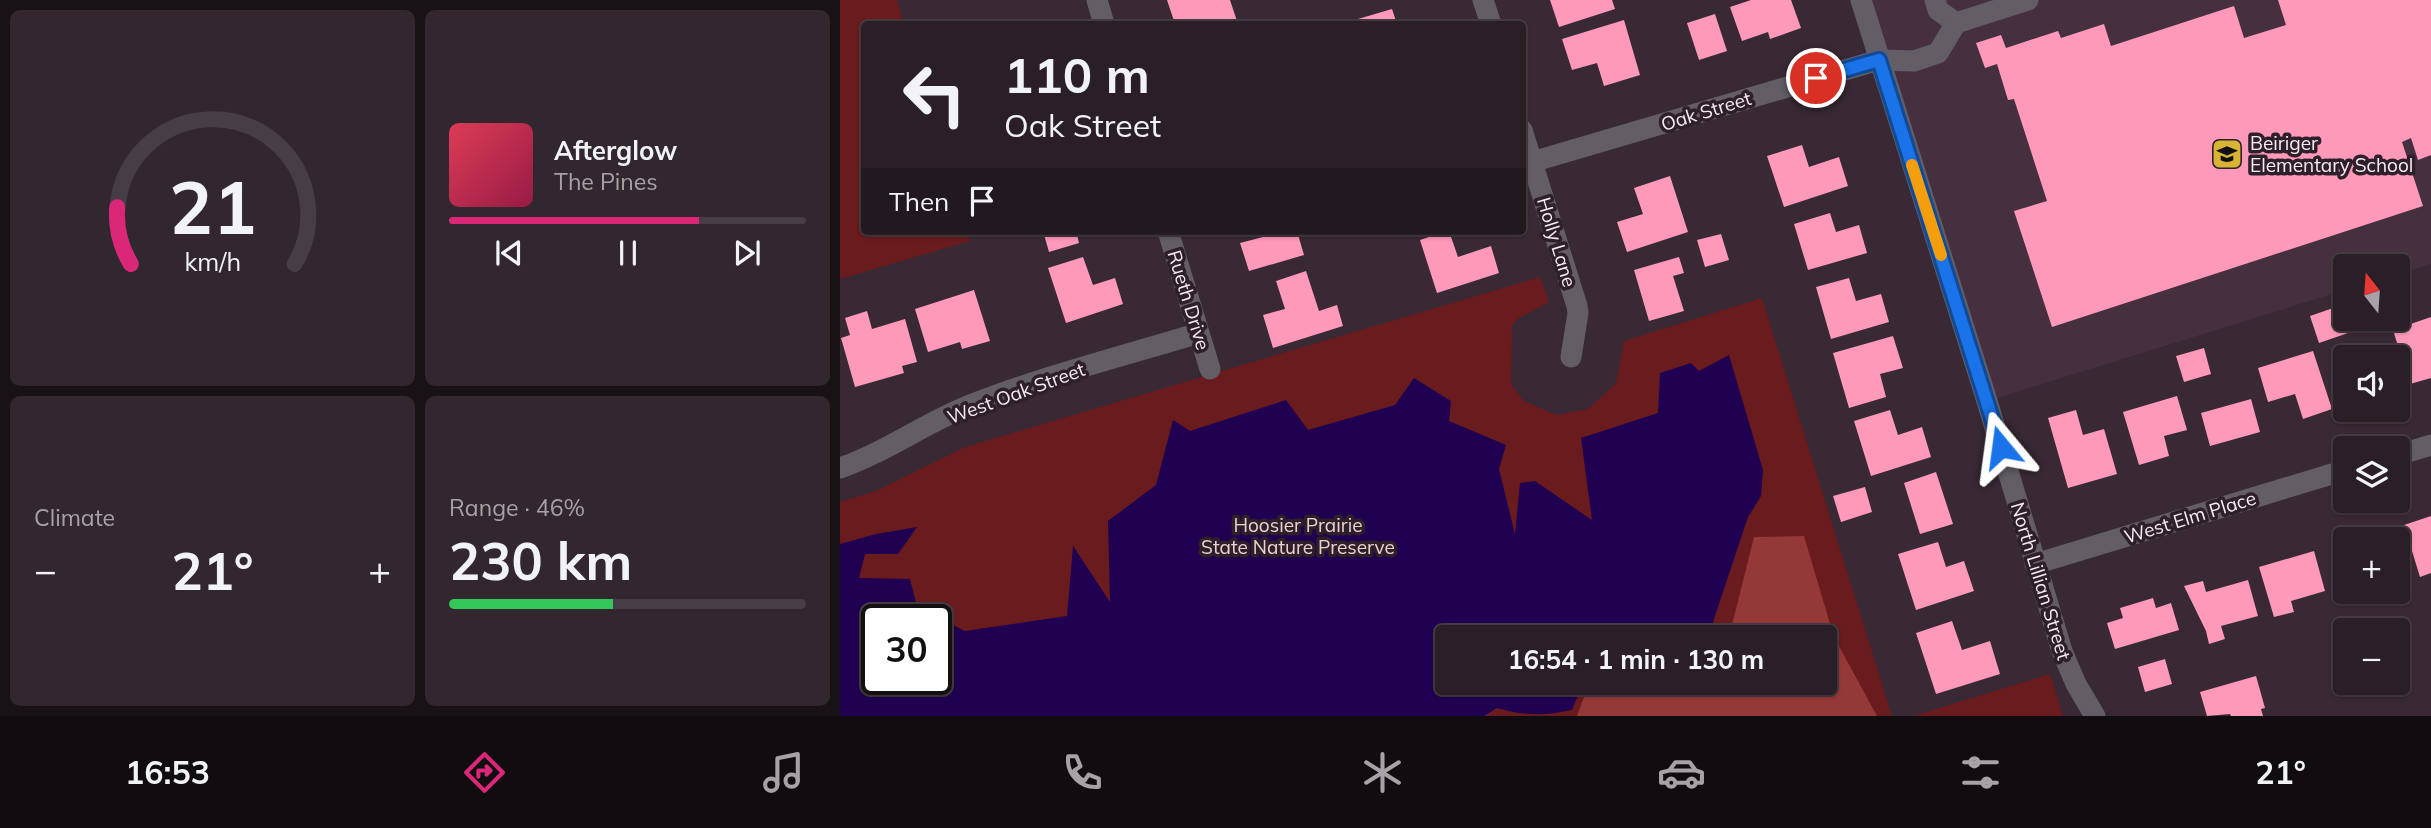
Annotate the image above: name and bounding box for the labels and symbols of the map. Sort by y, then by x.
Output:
pin [1786,48,1846,108]
street label: Oak Street [1658,86,1754,136]
place label: Beiriger Elementary School [2250,131,2413,177]
school or university icon: Beiriger Elementary School [2210,137,2244,171]
street label: Holly Lane [1532,194,1582,290]
street label: Rueth Drive [1162,247,1216,353]
north arrow [2333,254,2410,331]
street label: West Oak Street [944,357,1088,429]
position arrow [1964,410,2038,484]
street label: West Elm Place [2121,486,2259,548]
street label: North Lillian Street [2006,499,2077,663]
park label: Hoosier Prairie State Nature Preserve [1201,513,1395,559]
speed limit sign: 30 [861,604,952,695]

